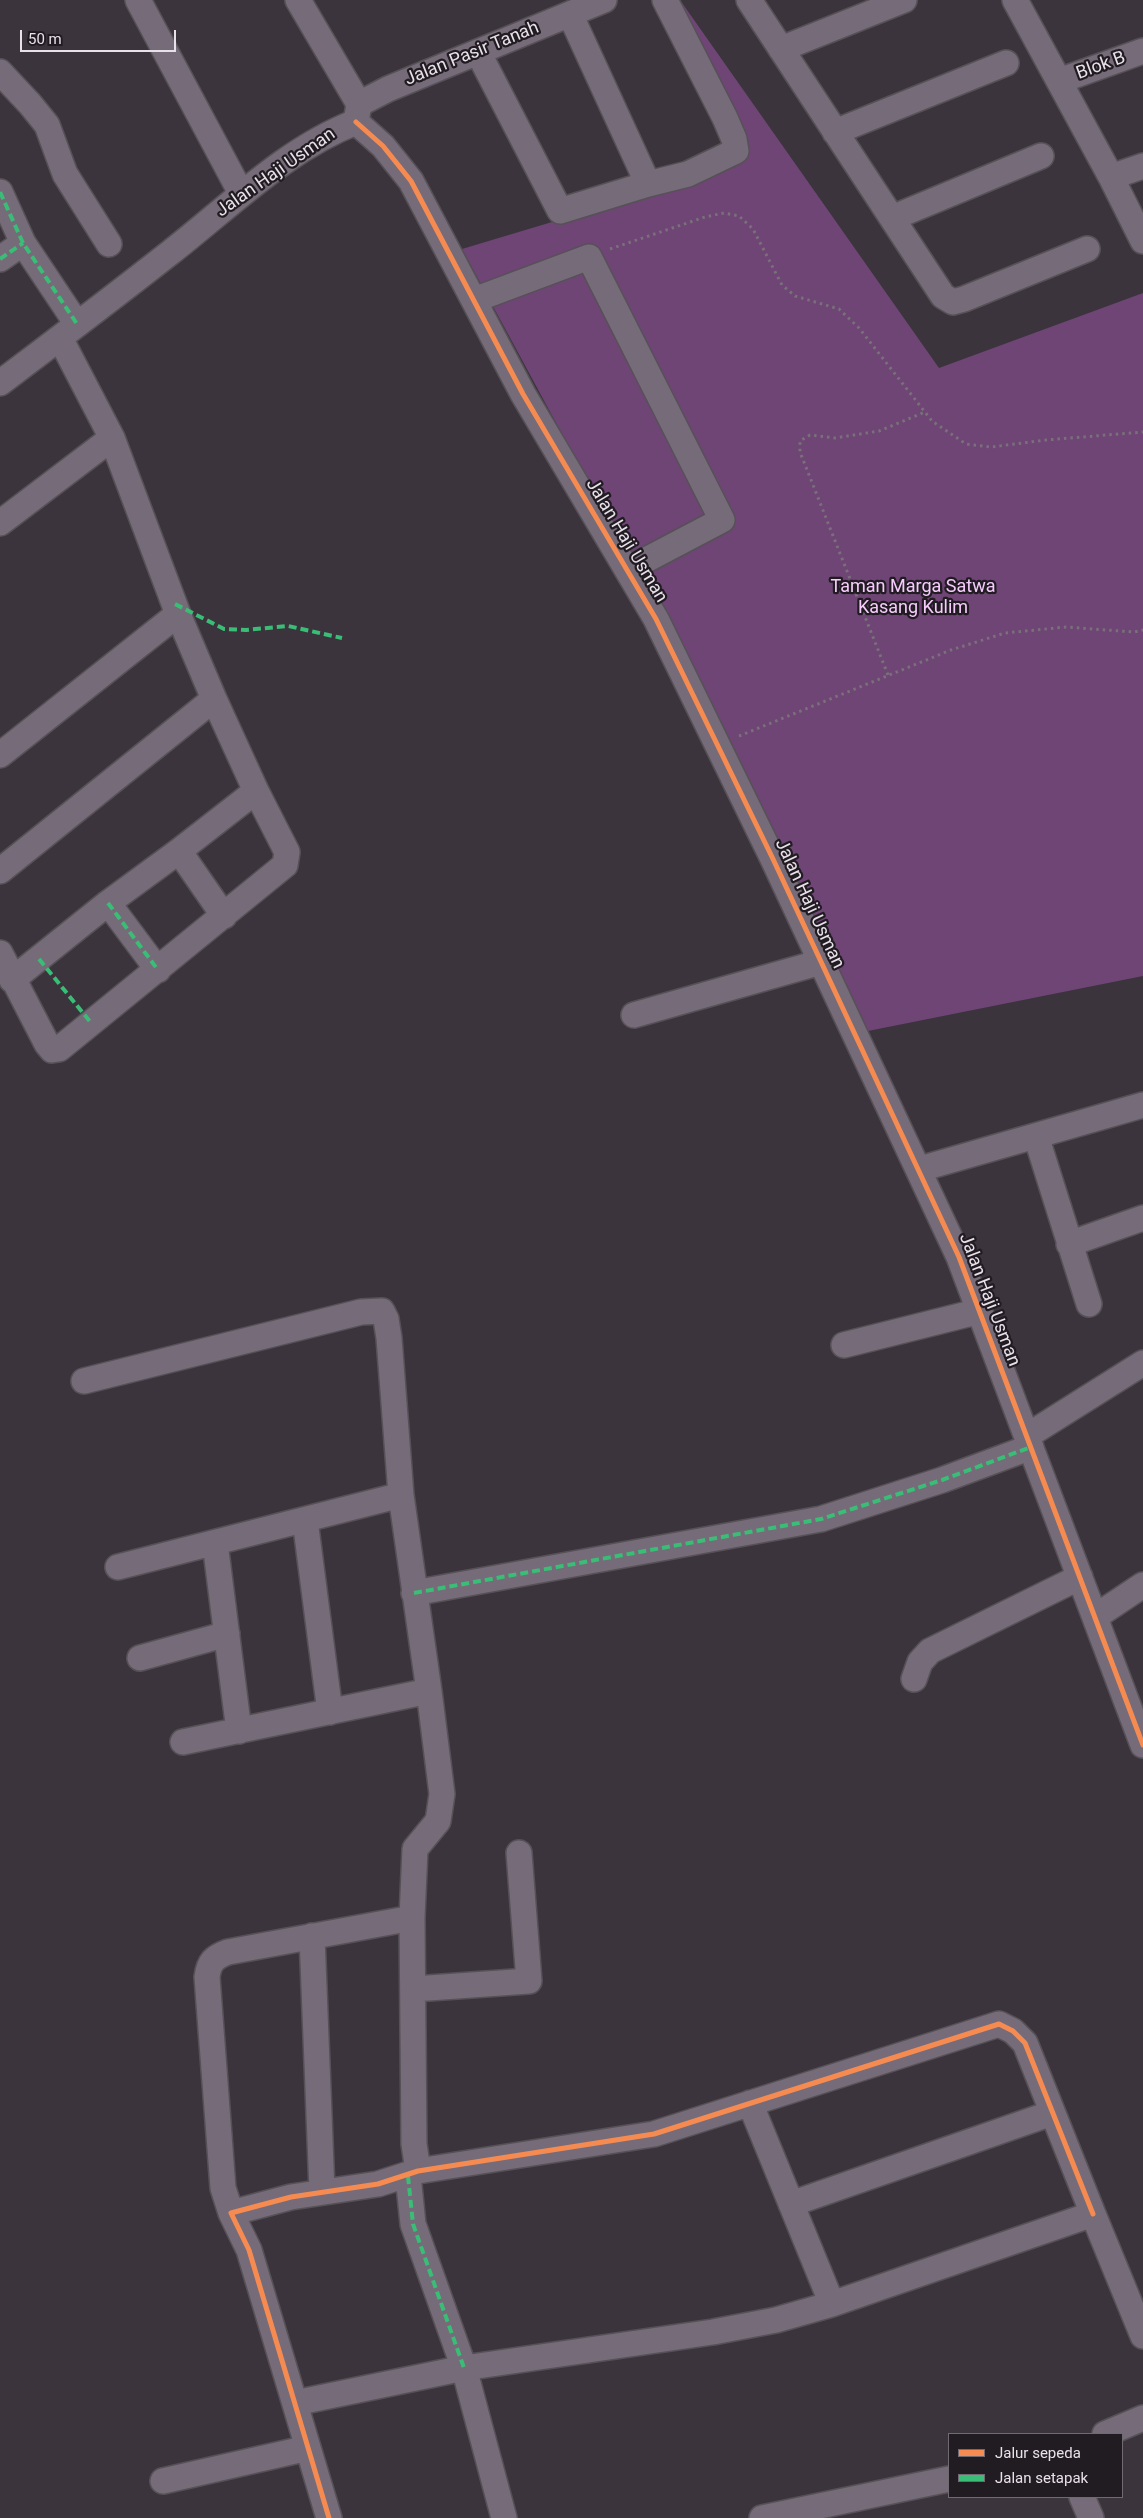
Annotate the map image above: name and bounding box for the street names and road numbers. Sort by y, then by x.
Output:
street label: Jalan Pasir Tanah [402,17,542,91]
street label: Blok B [1074,47,1128,85]
street label: Jalan Haji Usman [212,124,340,222]
street label: Jalan Haji Usman [581,475,671,607]
street label: Jalan Haji Usman [770,836,848,972]
street label: Jalan Haji Usman [954,1231,1024,1369]

